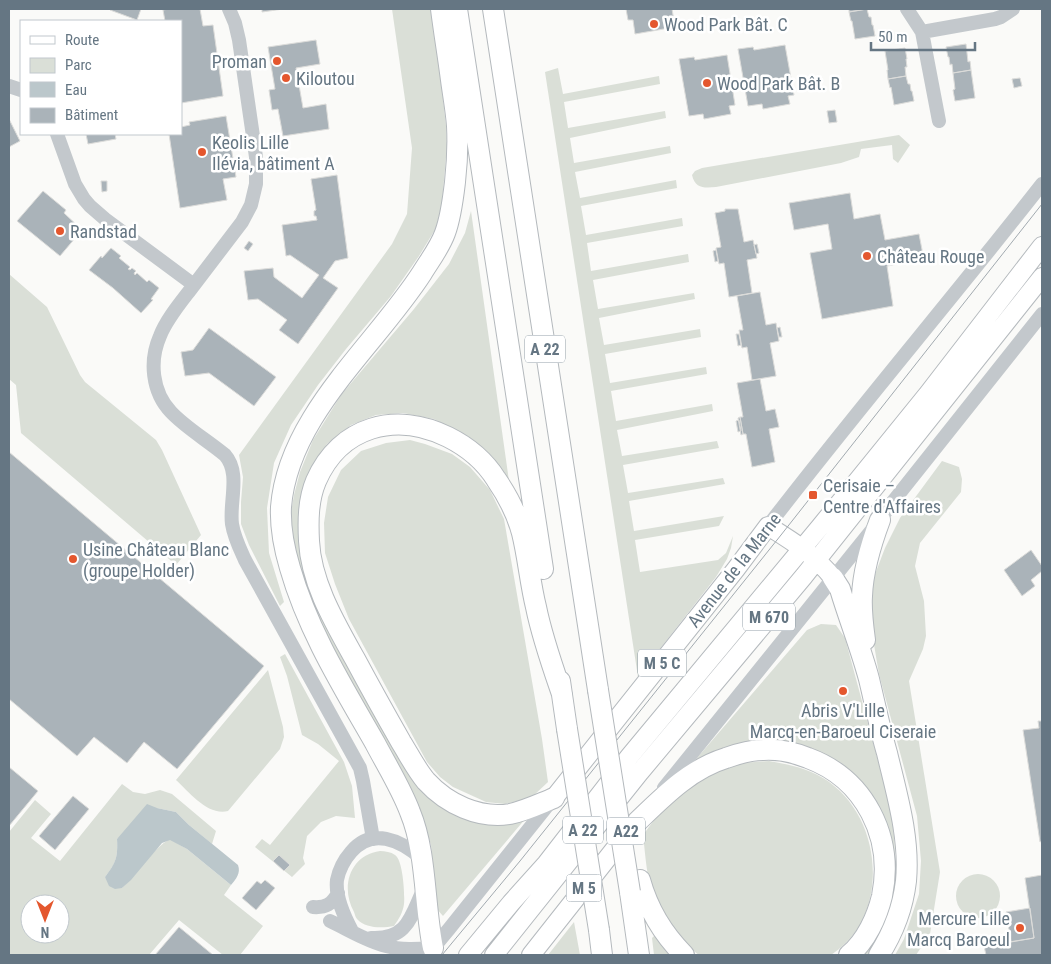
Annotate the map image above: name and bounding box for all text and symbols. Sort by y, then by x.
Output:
place label: Wood Park Bât. C [664,14,788,35]
marker: Wood Park Bât. C [648,18,660,30]
legend [20,20,182,135]
scale bar [871,20,975,52]
text: 50 m [878,28,908,46]
text: Route [65,31,99,49]
place label: Proman [212,51,267,72]
marker: Proman [271,55,283,67]
text: Parc [65,56,92,74]
place label: Kiloutou [296,68,355,89]
marker: Kiloutou [280,72,292,84]
place label: Wood Park Bât. B [717,73,840,94]
marker: Wood Park Bât. B [701,77,713,89]
text: Eau [65,81,87,99]
text: Bâtiment [65,106,118,124]
place label: Keolis Lille Ilévia, bâtiment A [212,132,335,174]
marker: Keolis Lille Ilévia, bâtiment A [196,146,208,158]
place label: Randstad [70,221,137,242]
marker: Randstad [54,225,66,237]
place label: Château Rouge [877,246,984,267]
marker: Château Rouge [861,250,873,262]
road number: A 22 [525,336,565,362]
place label: Cerisaie – Centre d'Affaires [823,475,941,517]
marker: Cerisaie – Centre d'Affaires [807,489,819,501]
street label: Avenue de la Marne [683,509,785,631]
place label: Usine Château Blanc (groupe Holder) [83,539,229,582]
marker: Usine Château Blanc (groupe Holder) [67,553,79,565]
road number: M 670 [743,604,795,630]
road number: M 5 C [638,650,686,676]
marker: Abris V'Lille Marcq-en-Baroeul Ciseraie [837,685,849,697]
place label: Abris V'Lille Marcq-en-Baroeul Ciseraie [750,700,936,742]
road number: A 22 [563,816,603,844]
road number: A22 [607,818,645,844]
road number: M 5 [566,874,602,901]
north arrow [20,894,70,944]
place label: Mercure Lille Marcq Baroeul [907,908,1010,950]
marker: Mercure Lille Marcq Baroeul [1014,922,1026,934]
text: N [41,924,49,940]

